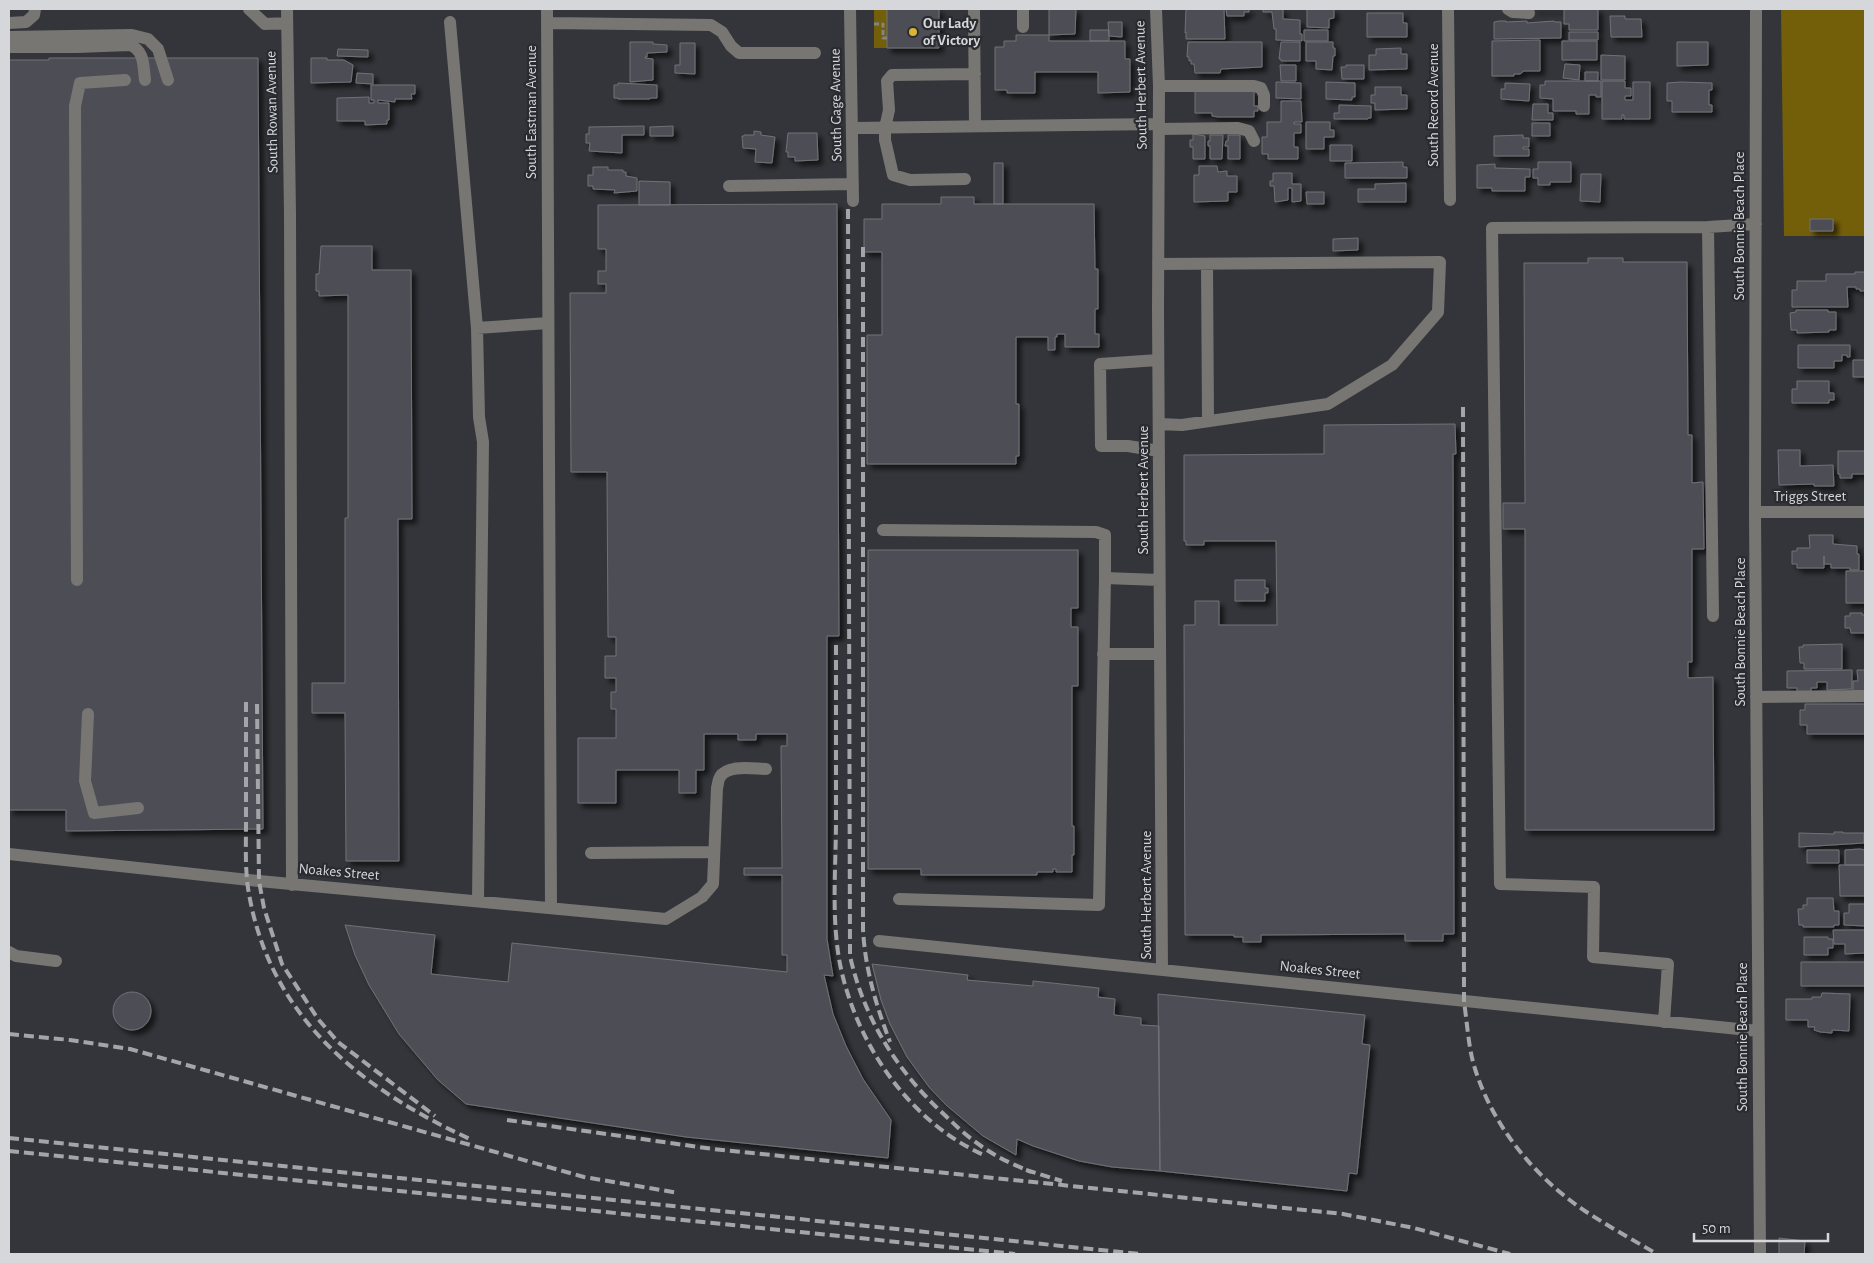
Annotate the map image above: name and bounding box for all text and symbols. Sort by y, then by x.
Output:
place label: Our Lady of Victory [923,16,980,48]
street label: South Herbert Avenue [1132,20,1150,150]
marker: Our Lady of Victory [907,26,919,38]
street label: South Record Avenue [1426,43,1441,167]
street label: South Eastman Avenue [524,45,539,179]
street label: South Gage Avenue [828,48,844,162]
street label: South Rowan Avenue [263,51,281,173]
street label: South Bonnie Beach Place [1732,151,1747,301]
street label: South Herbert Avenue [1136,425,1151,555]
street label: Triggs Street [1774,489,1847,504]
street label: South Bonnie Beach Place [1733,557,1748,707]
street label: South Herbert Avenue [1139,830,1154,960]
street label: Noakes Street [298,861,380,883]
street label: Noakes Street [1279,958,1361,982]
street label: South Bonnie Beach Place [1735,962,1750,1112]
scale bar [1694,1210,1828,1242]
text: 50 m [1702,1221,1731,1236]

